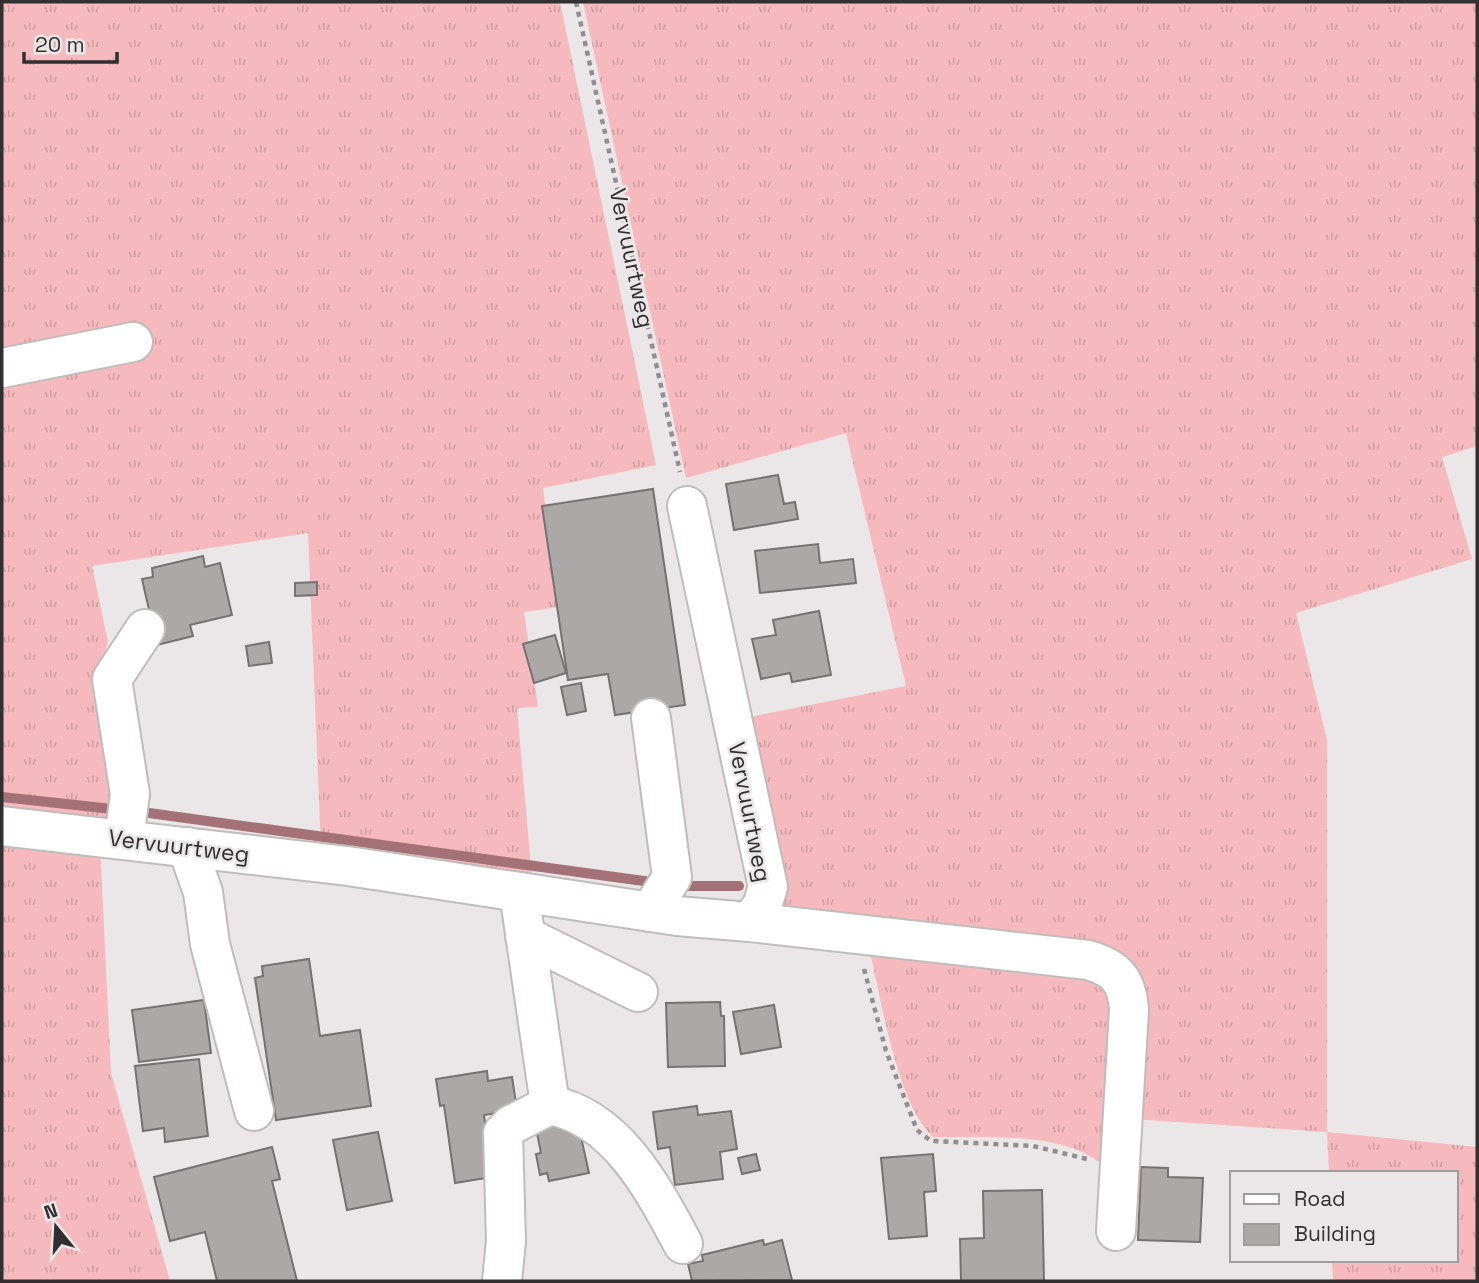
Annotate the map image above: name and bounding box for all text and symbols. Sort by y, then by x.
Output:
scale bar [24,21,117,65]
text: 20 m [35,31,85,58]
street label: Vervuurtweg [603,185,661,331]
street label: Vervuurtweg [722,739,778,885]
street label: Vervuurtweg [107,822,251,870]
legend [1230,1171,1458,1262]
text: Road [1294,1185,1346,1212]
north arrow [21,1192,91,1262]
text: N [41,1197,61,1225]
text: Building [1294,1220,1376,1247]

